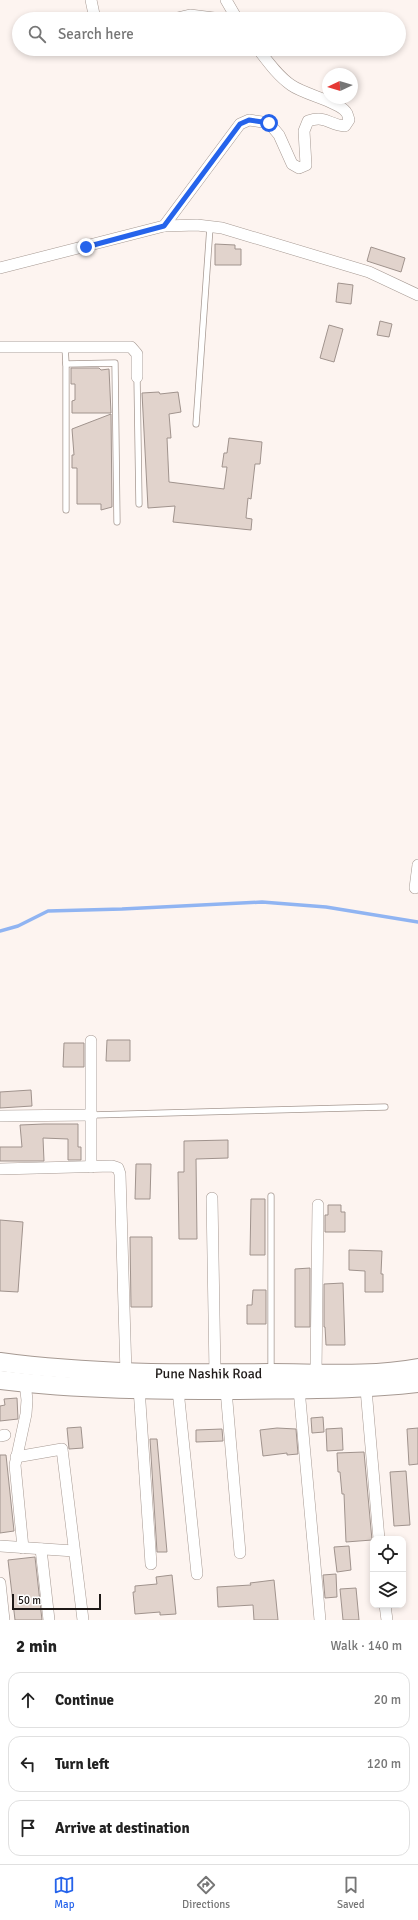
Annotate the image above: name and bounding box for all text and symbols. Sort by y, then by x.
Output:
search box [12,12,406,56]
icon: search [26,23,48,45]
text: Search here [58,25,134,43]
north arrow [322,68,358,104]
route start [260,114,278,132]
route end [77,238,95,256]
street label: Pune Nashik Road [155,1364,262,1382]
map controls [370,1536,406,1608]
button: locate [370,1536,406,1572]
button: layers [370,1572,406,1608]
scale bar [12,1592,101,1611]
text: 50 m [18,1594,41,1607]
text: 2 min [16,1636,57,1657]
text: Walk · 140 m [331,1638,402,1654]
icon: ahead [17,1689,39,1711]
text: Continue [55,1691,114,1709]
text: 20 m [374,1692,401,1708]
icon: left [17,1753,39,1775]
text: Turn left [55,1755,109,1773]
text: 120 m [367,1756,401,1772]
icon: arrive [17,1817,39,1839]
text: Arrive at destination [55,1819,190,1837]
tab: Map [53,1874,75,1911]
tab: Directions [182,1874,230,1911]
tab: Saved [337,1874,365,1911]

